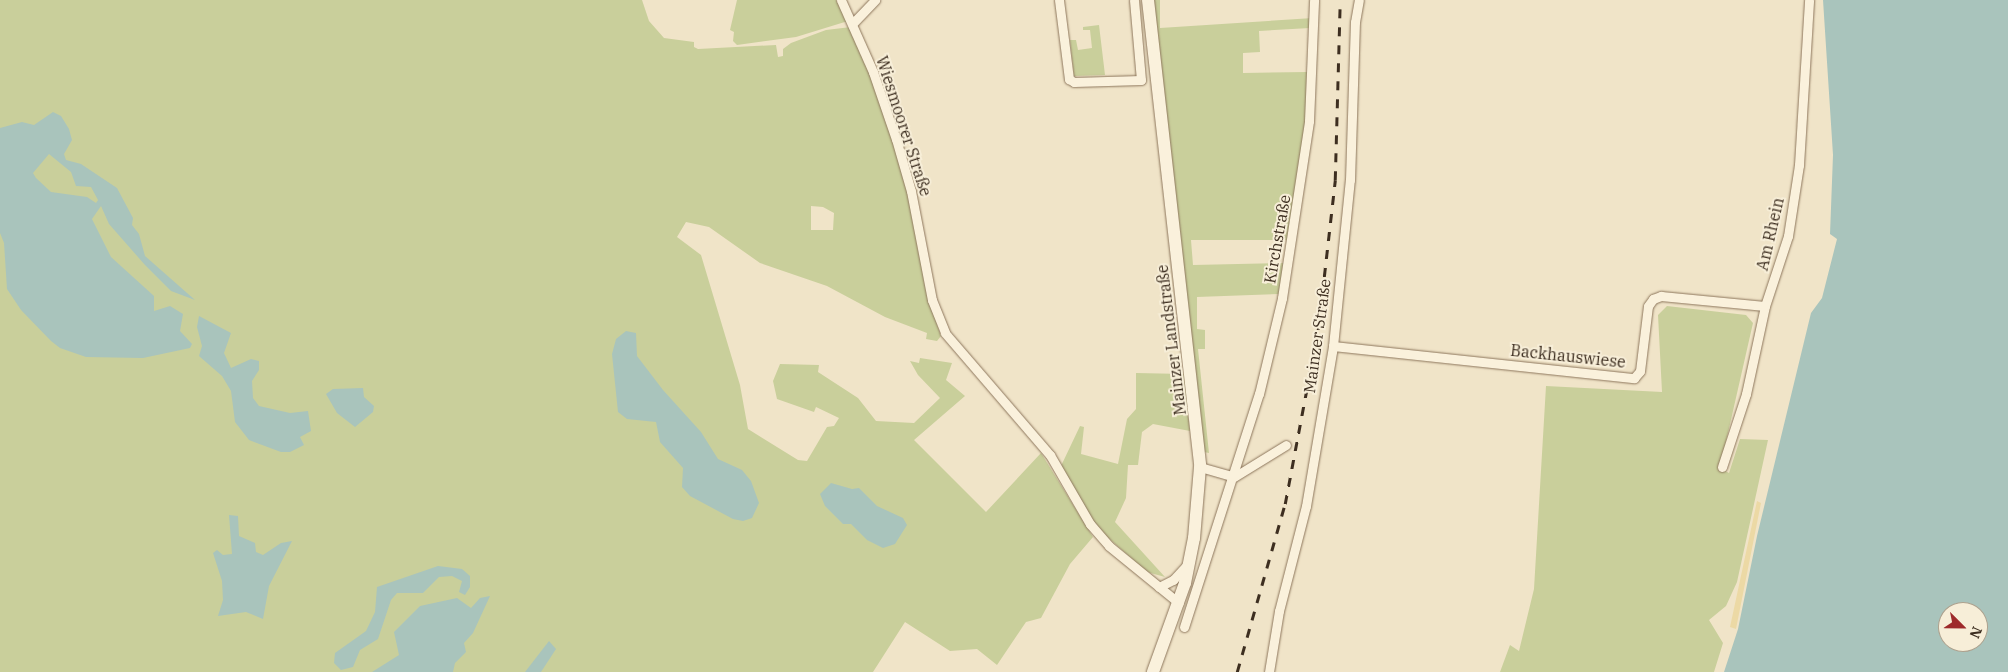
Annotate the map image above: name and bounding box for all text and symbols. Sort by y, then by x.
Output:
street label: Wiesmoorer Straße [872,53,936,199]
street label: Kirchstraße [1260,193,1294,285]
street label: Am Rhein [1752,196,1788,272]
street label: Mainzer Landstraße [1152,264,1190,416]
street label: Mainzer Straße [1299,278,1335,394]
street label: Backhauswiese [1509,340,1627,372]
north arrow [1938,602,1988,652]
text: N [1965,624,1986,641]

